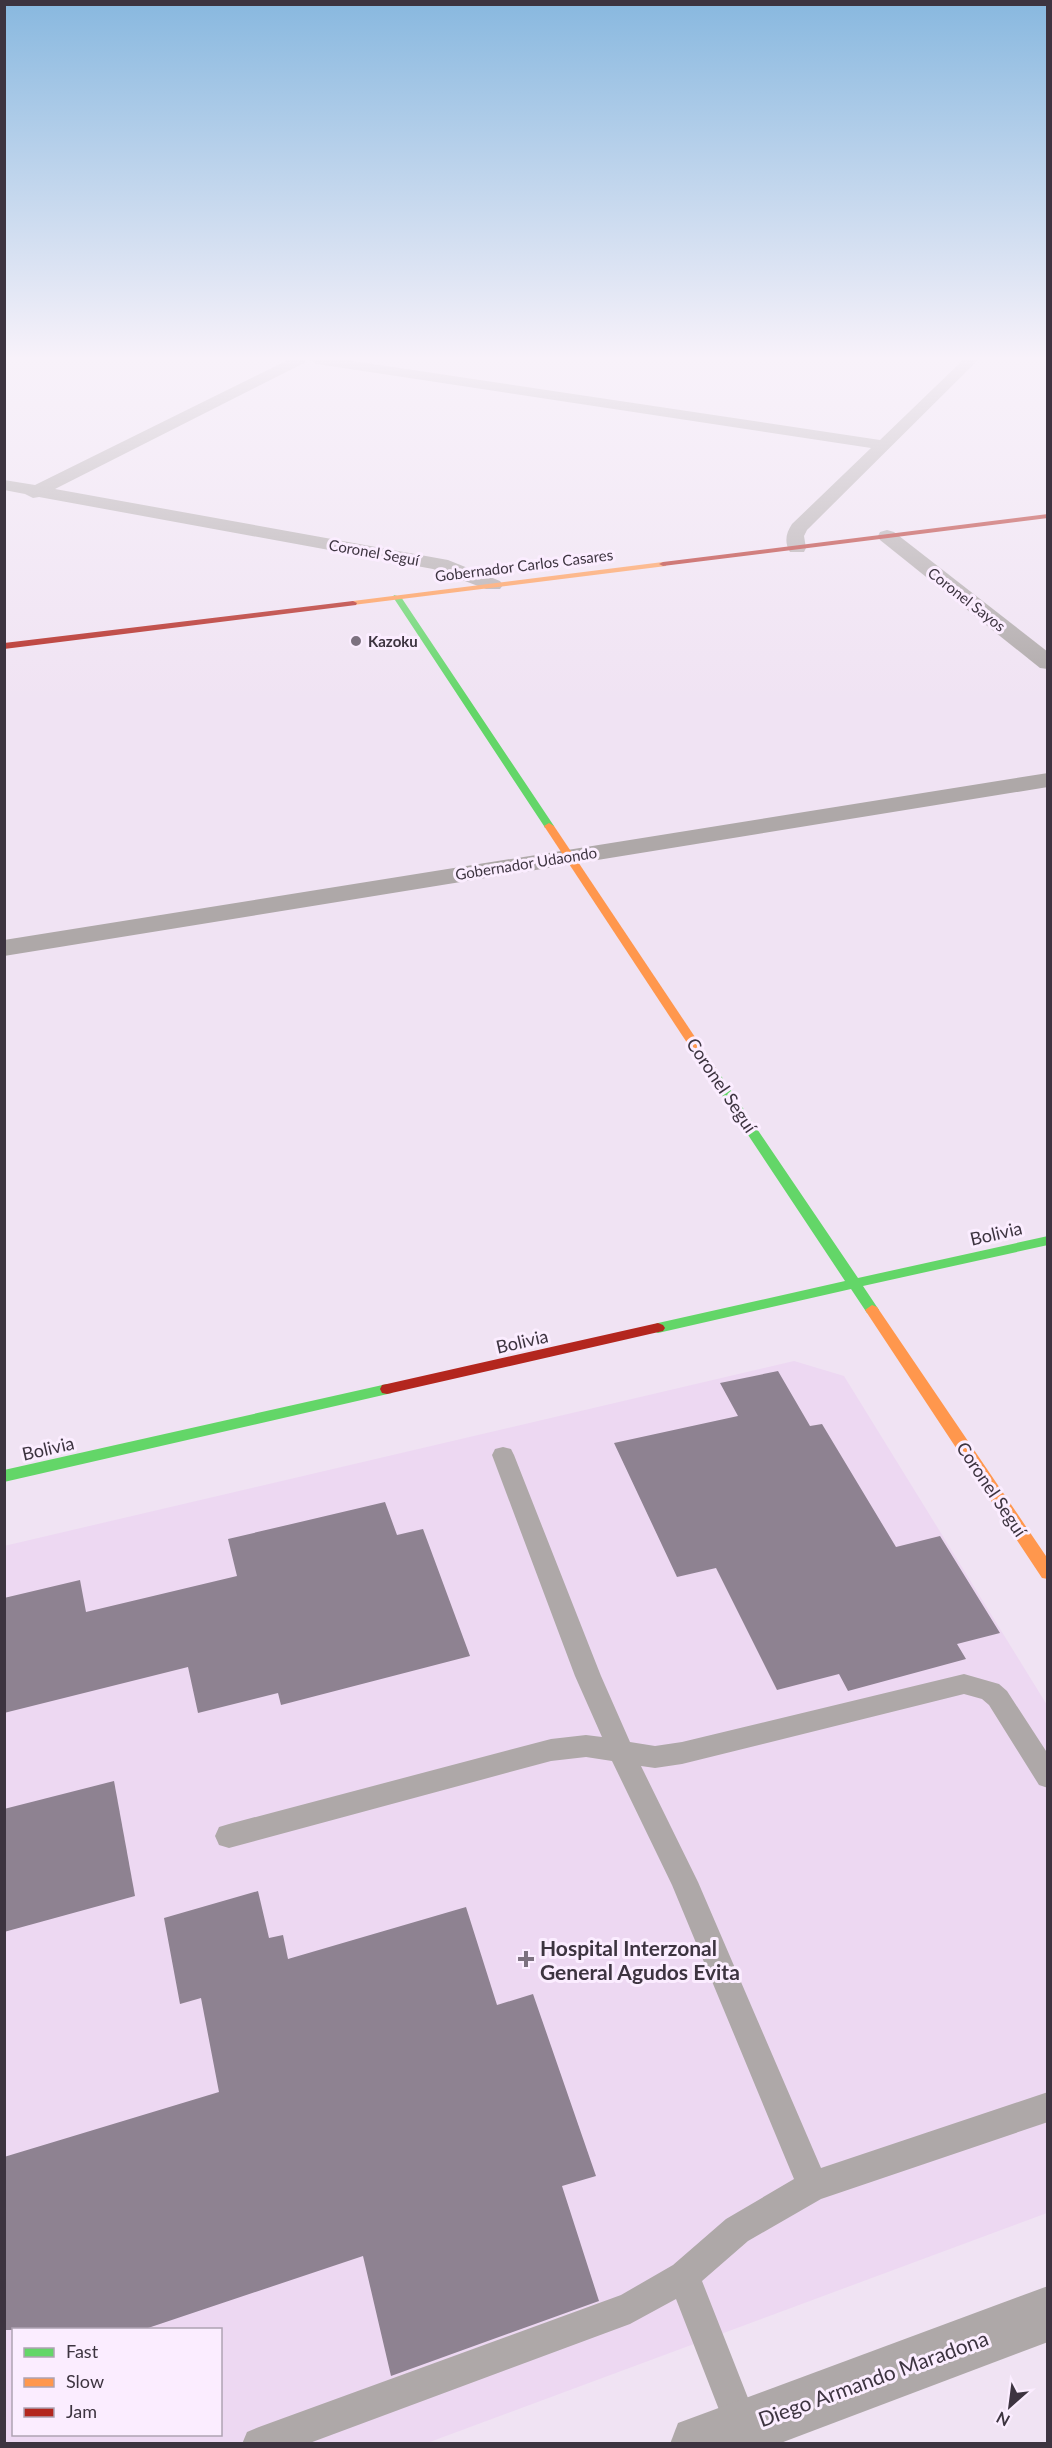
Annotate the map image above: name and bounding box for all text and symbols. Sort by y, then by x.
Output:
street label: Coronel Seguí [327,535,422,569]
street label: Gobernador Carlos Casares [434,545,614,585]
street label: Coronel Sayos [925,563,1009,635]
place label: Kazoku [368,632,418,650]
marker: Kazoku [349,634,363,648]
street label: Gobernador Udaondo [454,843,598,883]
street label: Coronel Seguí [682,1033,762,1137]
street label: Bolivia [968,1216,1024,1250]
street label: Bolivia [494,1324,550,1358]
street label: Bolivia [20,1431,76,1465]
street label: Coronel Seguí [952,1437,1032,1541]
place label: Hospital Interzonal General Agudos Evita [540,1935,740,1984]
marker: Hospital Interzonal General Agudos Evita [517,1950,535,1968]
street label: Diego Armando Maradona [755,2325,991,2431]
legend [12,2328,222,2436]
text: Fast [66,2340,99,2362]
text: Slow [66,2370,104,2392]
north arrow [980,2376,1040,2436]
text: Jam [66,2400,97,2422]
text: N [993,2408,1013,2431]

